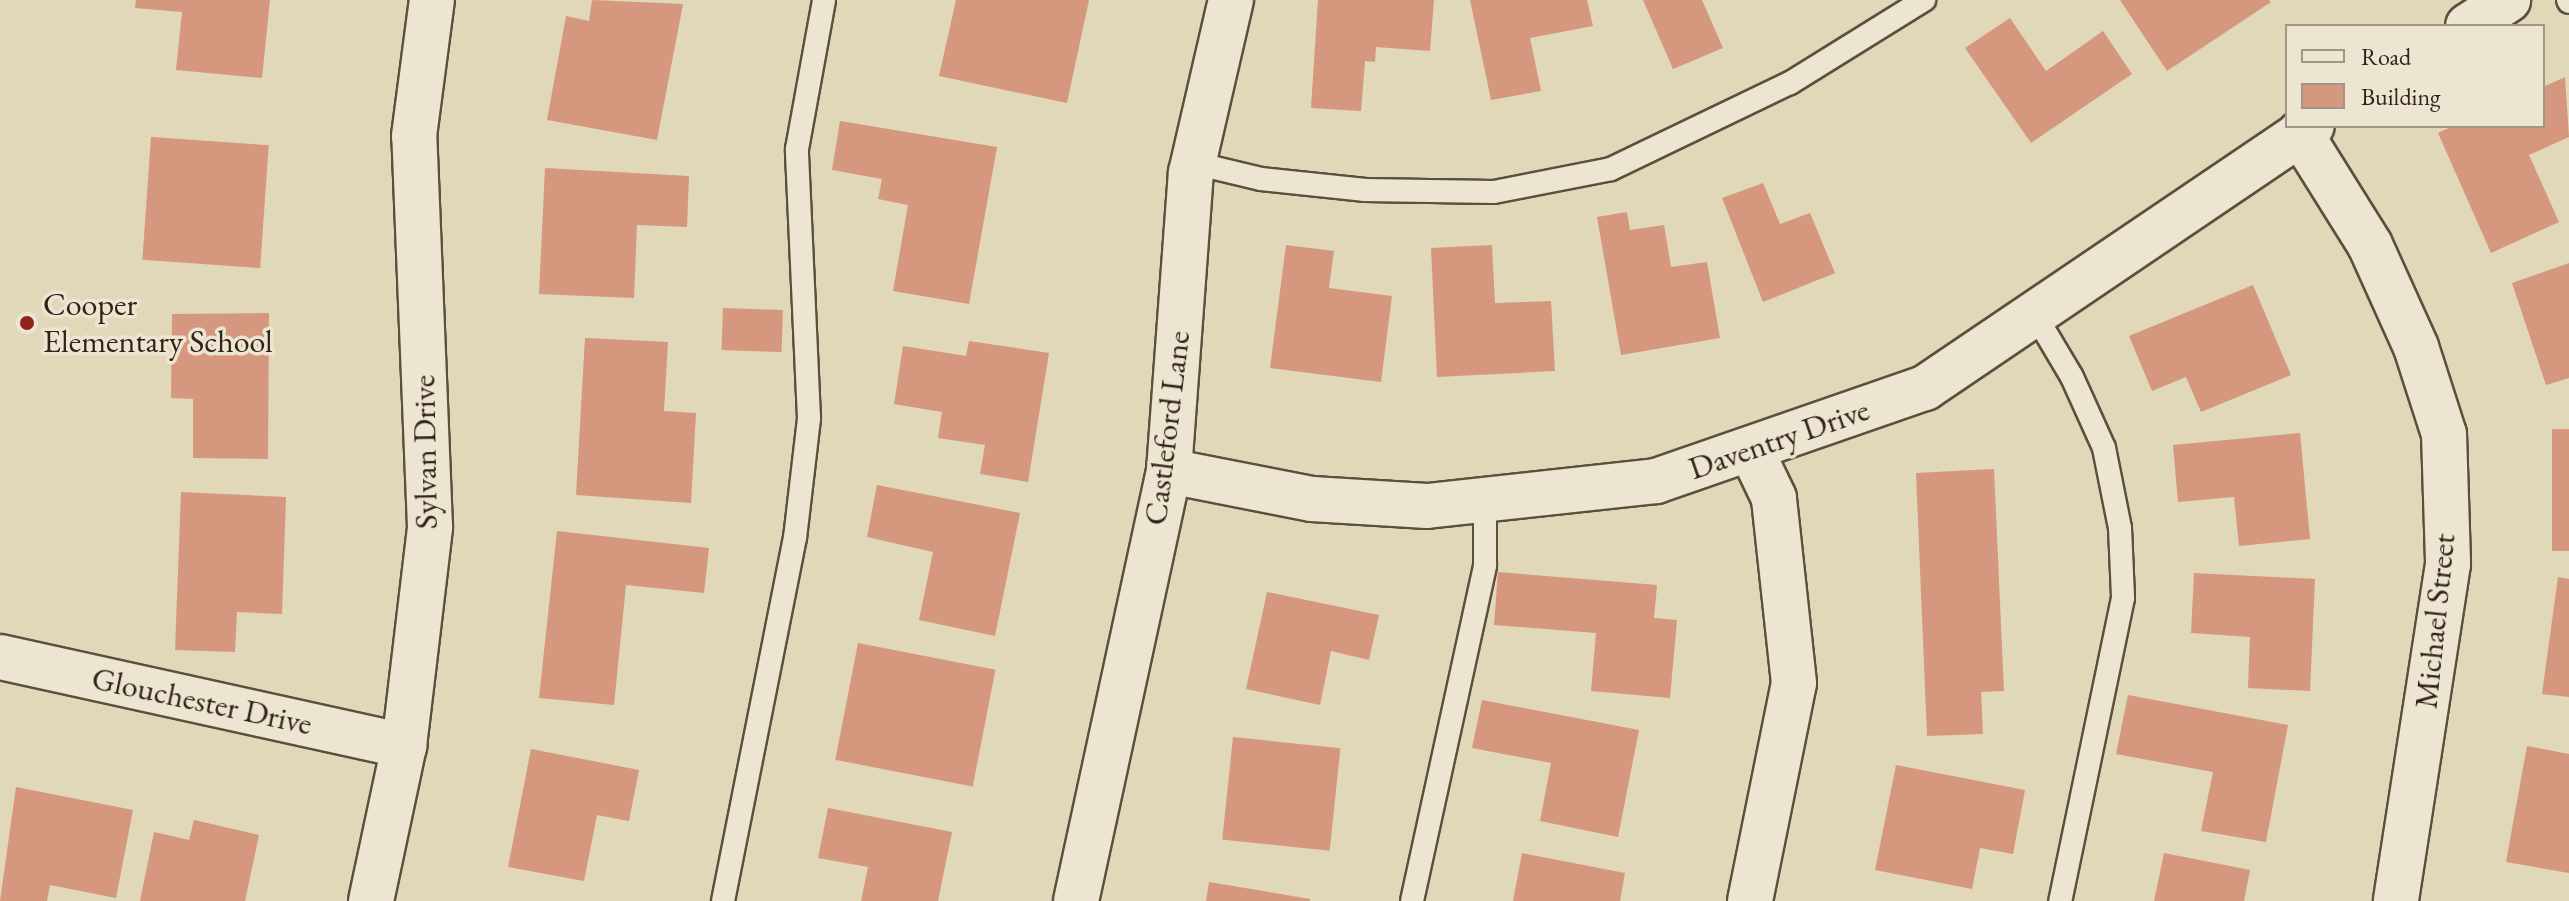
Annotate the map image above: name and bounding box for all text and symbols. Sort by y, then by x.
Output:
legend [2285,24,2545,128]
text: Road [2361,41,2411,72]
text: Building [2361,81,2441,112]
place label: Cooper Elementary School [43,286,273,361]
marker: Cooper Elementary School [18,314,36,332]
street label: Castleford Lane [1136,329,1198,527]
street label: Sylvan Drive [404,374,446,530]
street label: Daventry Drive [1684,390,1874,488]
street label: Michael Street [2407,532,2463,710]
street label: Glouchester Drive [88,659,316,743]

